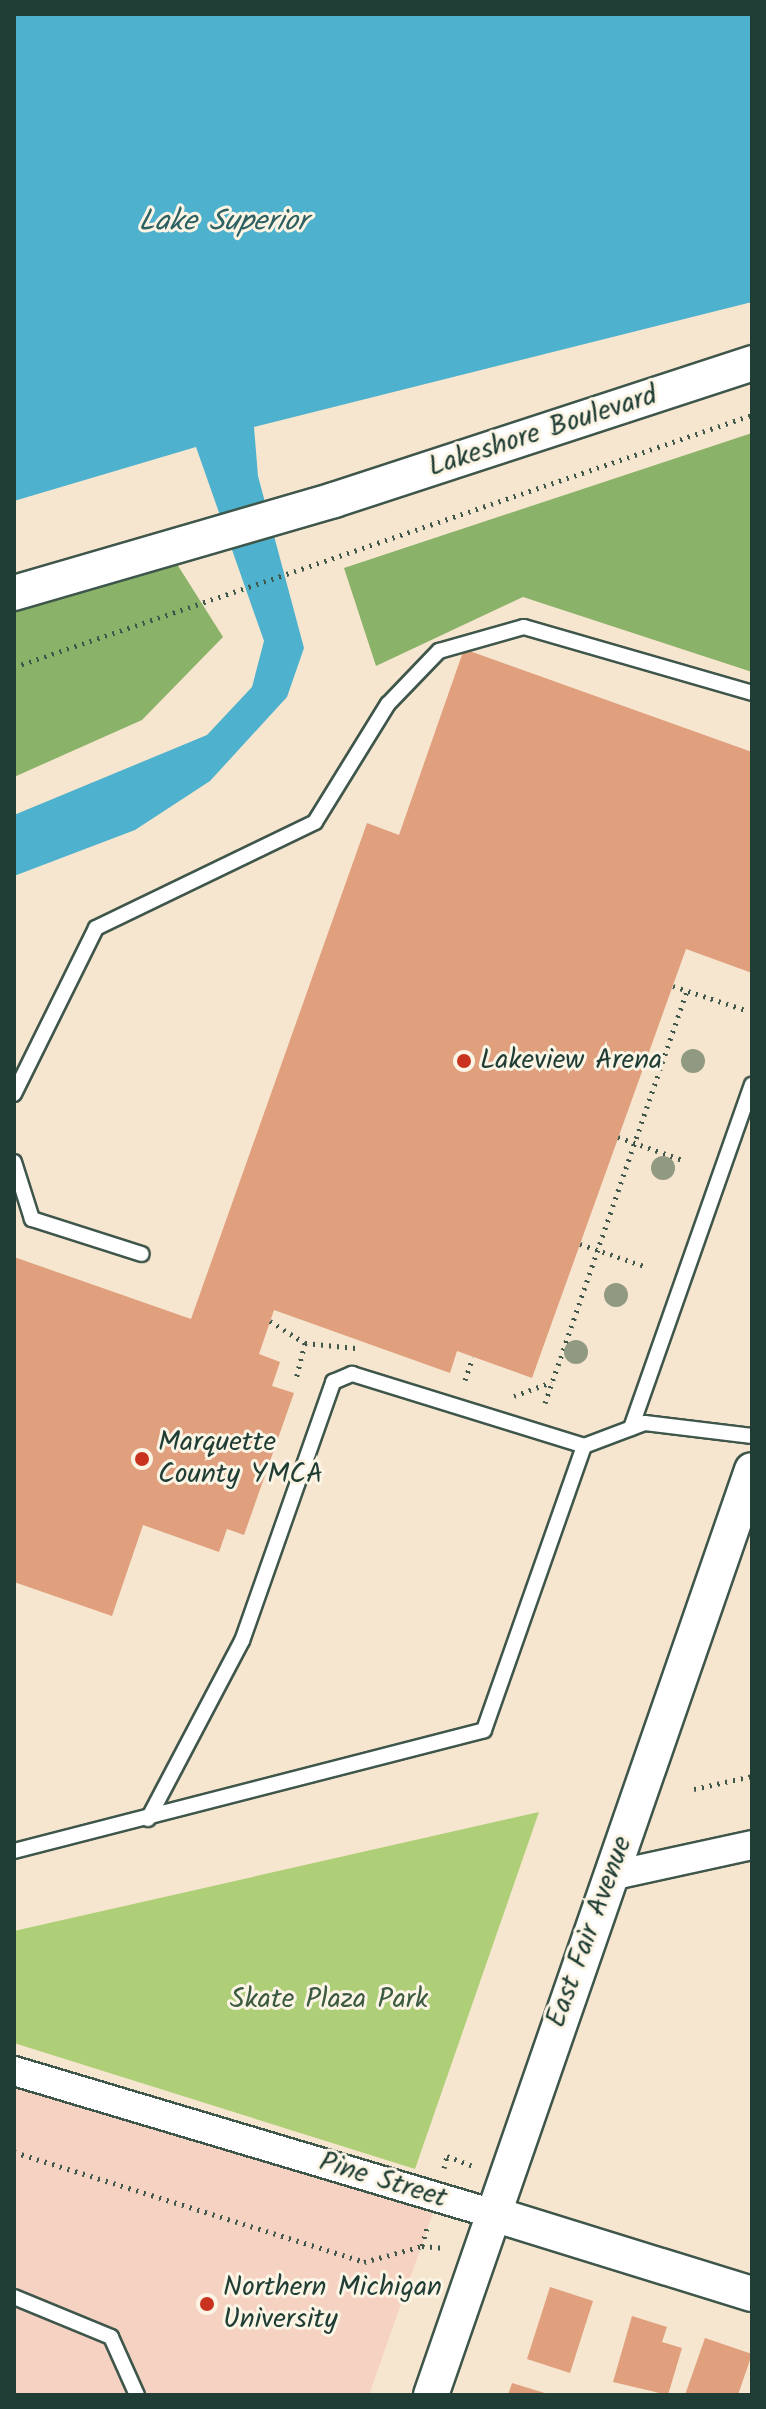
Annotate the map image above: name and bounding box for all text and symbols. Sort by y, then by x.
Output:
water label: Lake Superior [139,204,307,240]
street label: Lakeshore Boulevard [424,379,662,485]
place label: Lakeview Arena [480,1044,662,1078]
marker: Lakeview Arena [455,1052,473,1070]
place label: Marquette County YMCA [158,1426,323,1492]
marker: Marquette County YMCA [133,1450,151,1468]
street label: East Fair Avenue [540,1832,640,2032]
park label: Skate Plaza Park [230,1983,428,2017]
street label: Pine Street [315,2146,451,2216]
place label: Northern Michigan University [223,2271,442,2337]
marker: Northern Michigan University [198,2295,216,2313]

